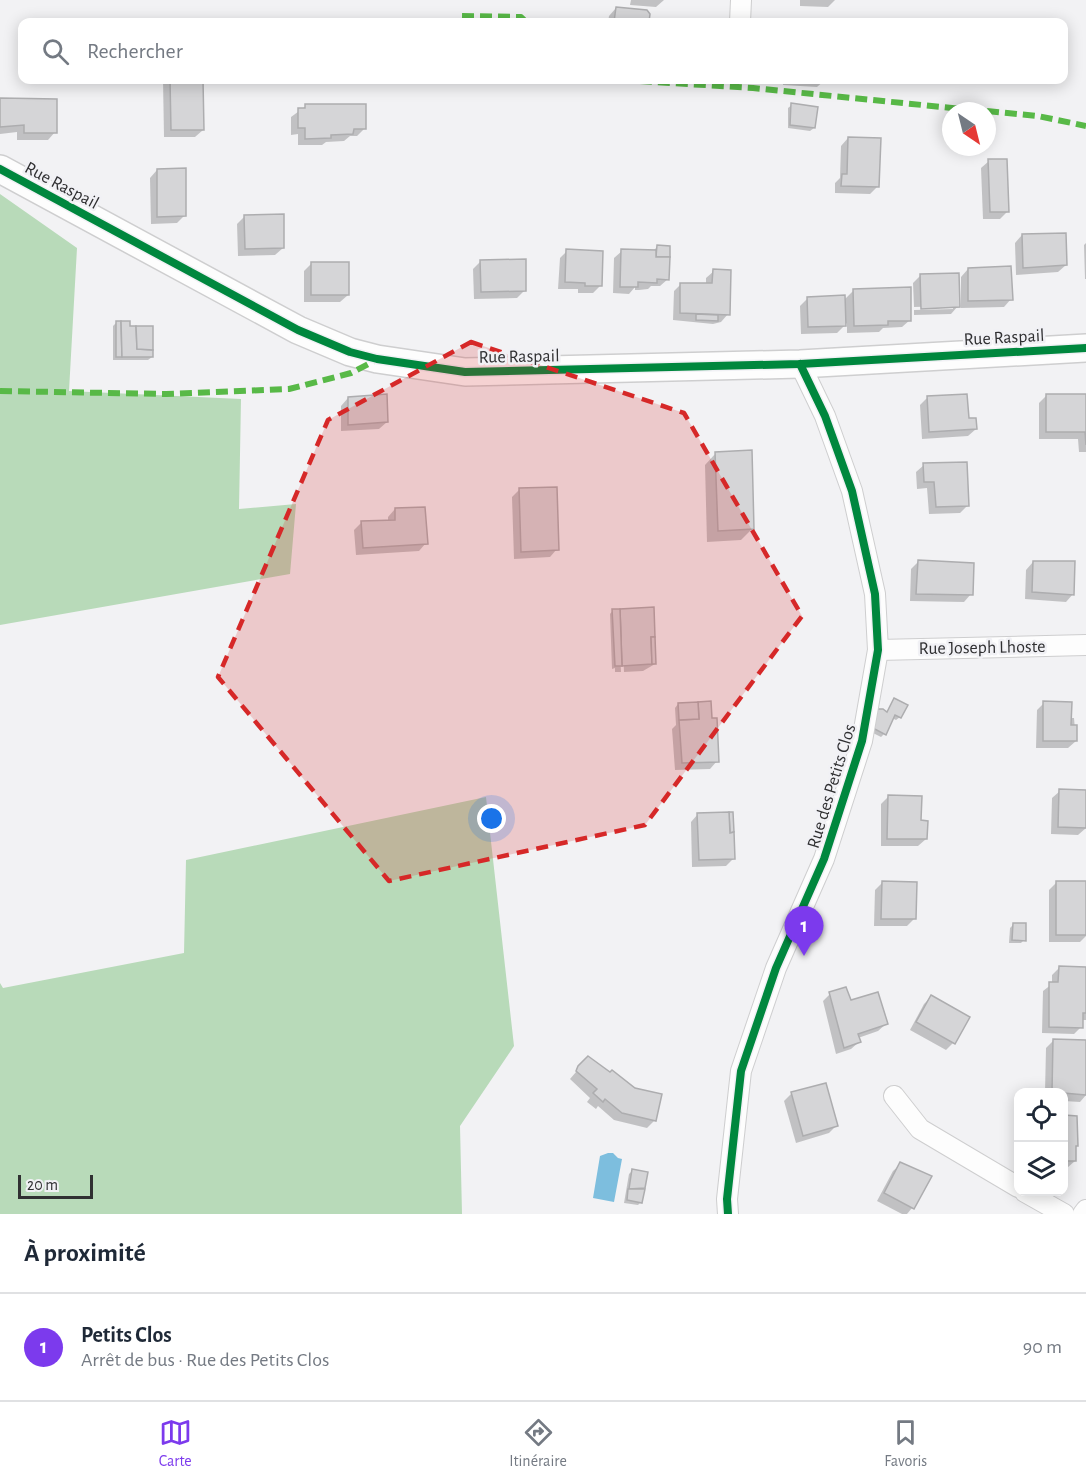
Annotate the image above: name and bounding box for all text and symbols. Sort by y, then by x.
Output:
search box [18,18,1068,84]
icon: search [39,35,72,68]
text: Rechercher [87,40,183,62]
north arrow [942,102,996,156]
street label: Rue Raspail [22,159,101,213]
street label: Rue Raspail [963,327,1045,349]
street label: Rue Raspail [478,347,560,367]
street label: Rue Joseph Lhoste [919,638,1046,658]
street label: Rue des Petits Clos [804,722,859,851]
your location [477,804,506,833]
pin: 1 [784,906,824,956]
map controls [1014,1088,1068,1196]
button: locate [1014,1088,1068,1142]
button: layers [1014,1142,1068,1196]
scale bar [18,1172,93,1200]
text: 20 m [27,1177,58,1193]
text: À proximité [24,1240,146,1266]
text: Petits Clos [81,1324,172,1346]
text: 1 [40,1337,47,1357]
text: 90 m [1023,1337,1062,1357]
text: Arrêt de bus · Rue des Petits Clos [81,1350,329,1370]
tab: Carte [159,1416,192,1471]
tab: Itinéraire [509,1416,567,1471]
tab: Favoris [884,1416,927,1471]

